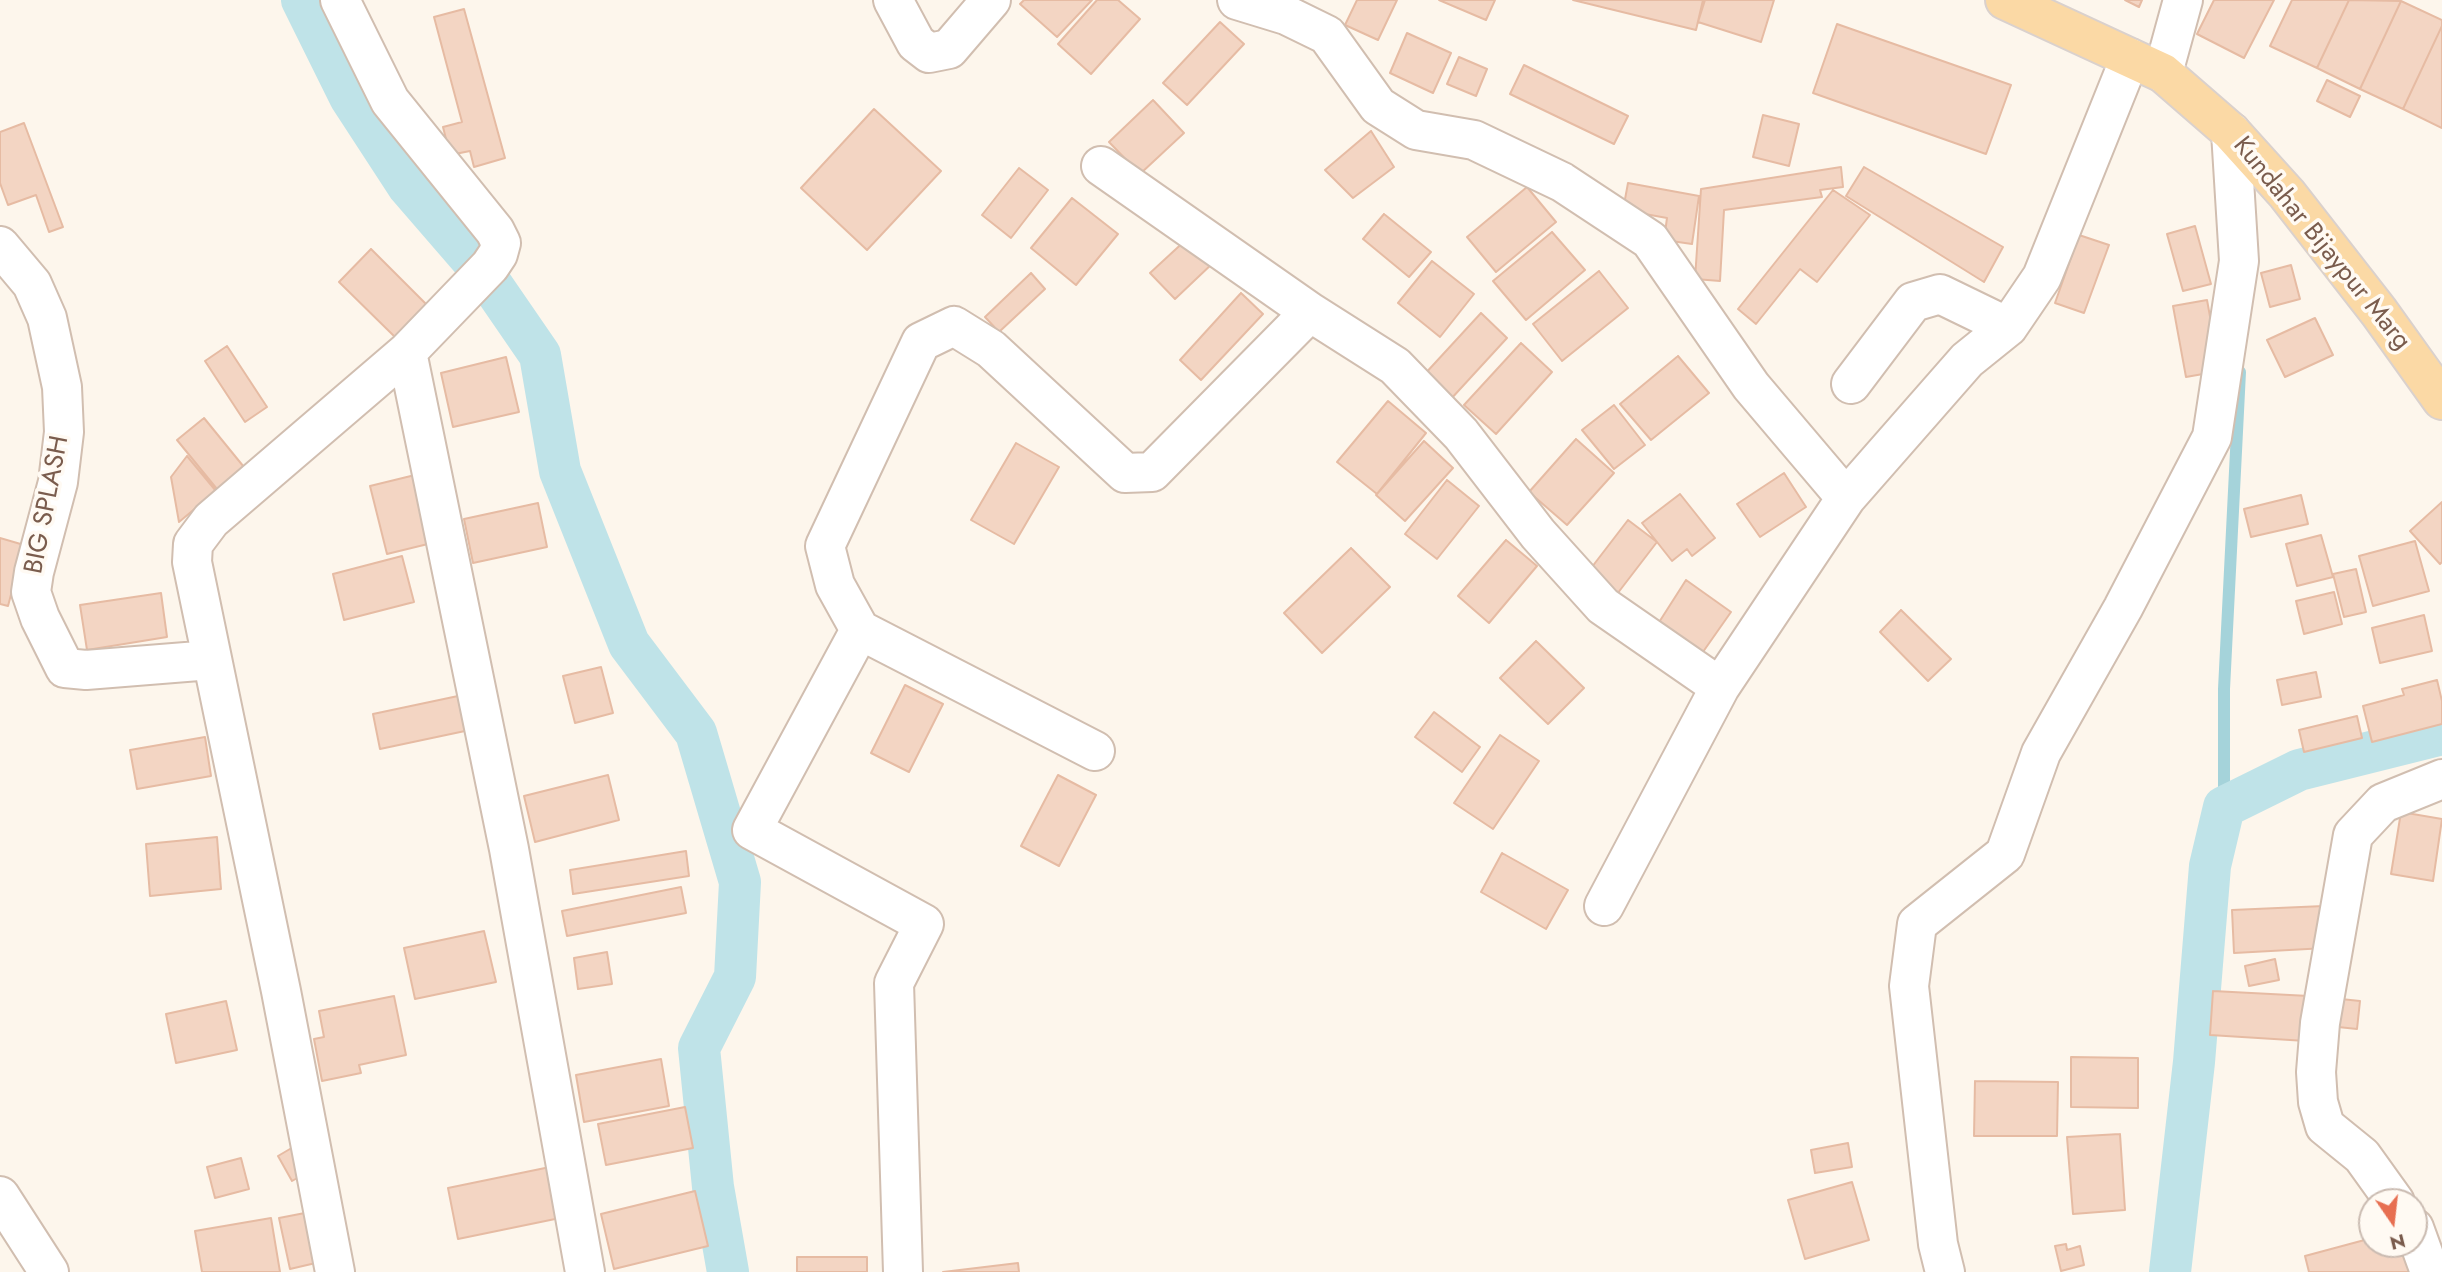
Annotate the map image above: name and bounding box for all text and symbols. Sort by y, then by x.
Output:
street label: Kundahar Bijaypur Marg [2225,131,2417,357]
street label: BIG SPLASH [19,433,77,577]
north arrow [2358,1188,2428,1258]
text: N [2387,1227,2408,1257]

